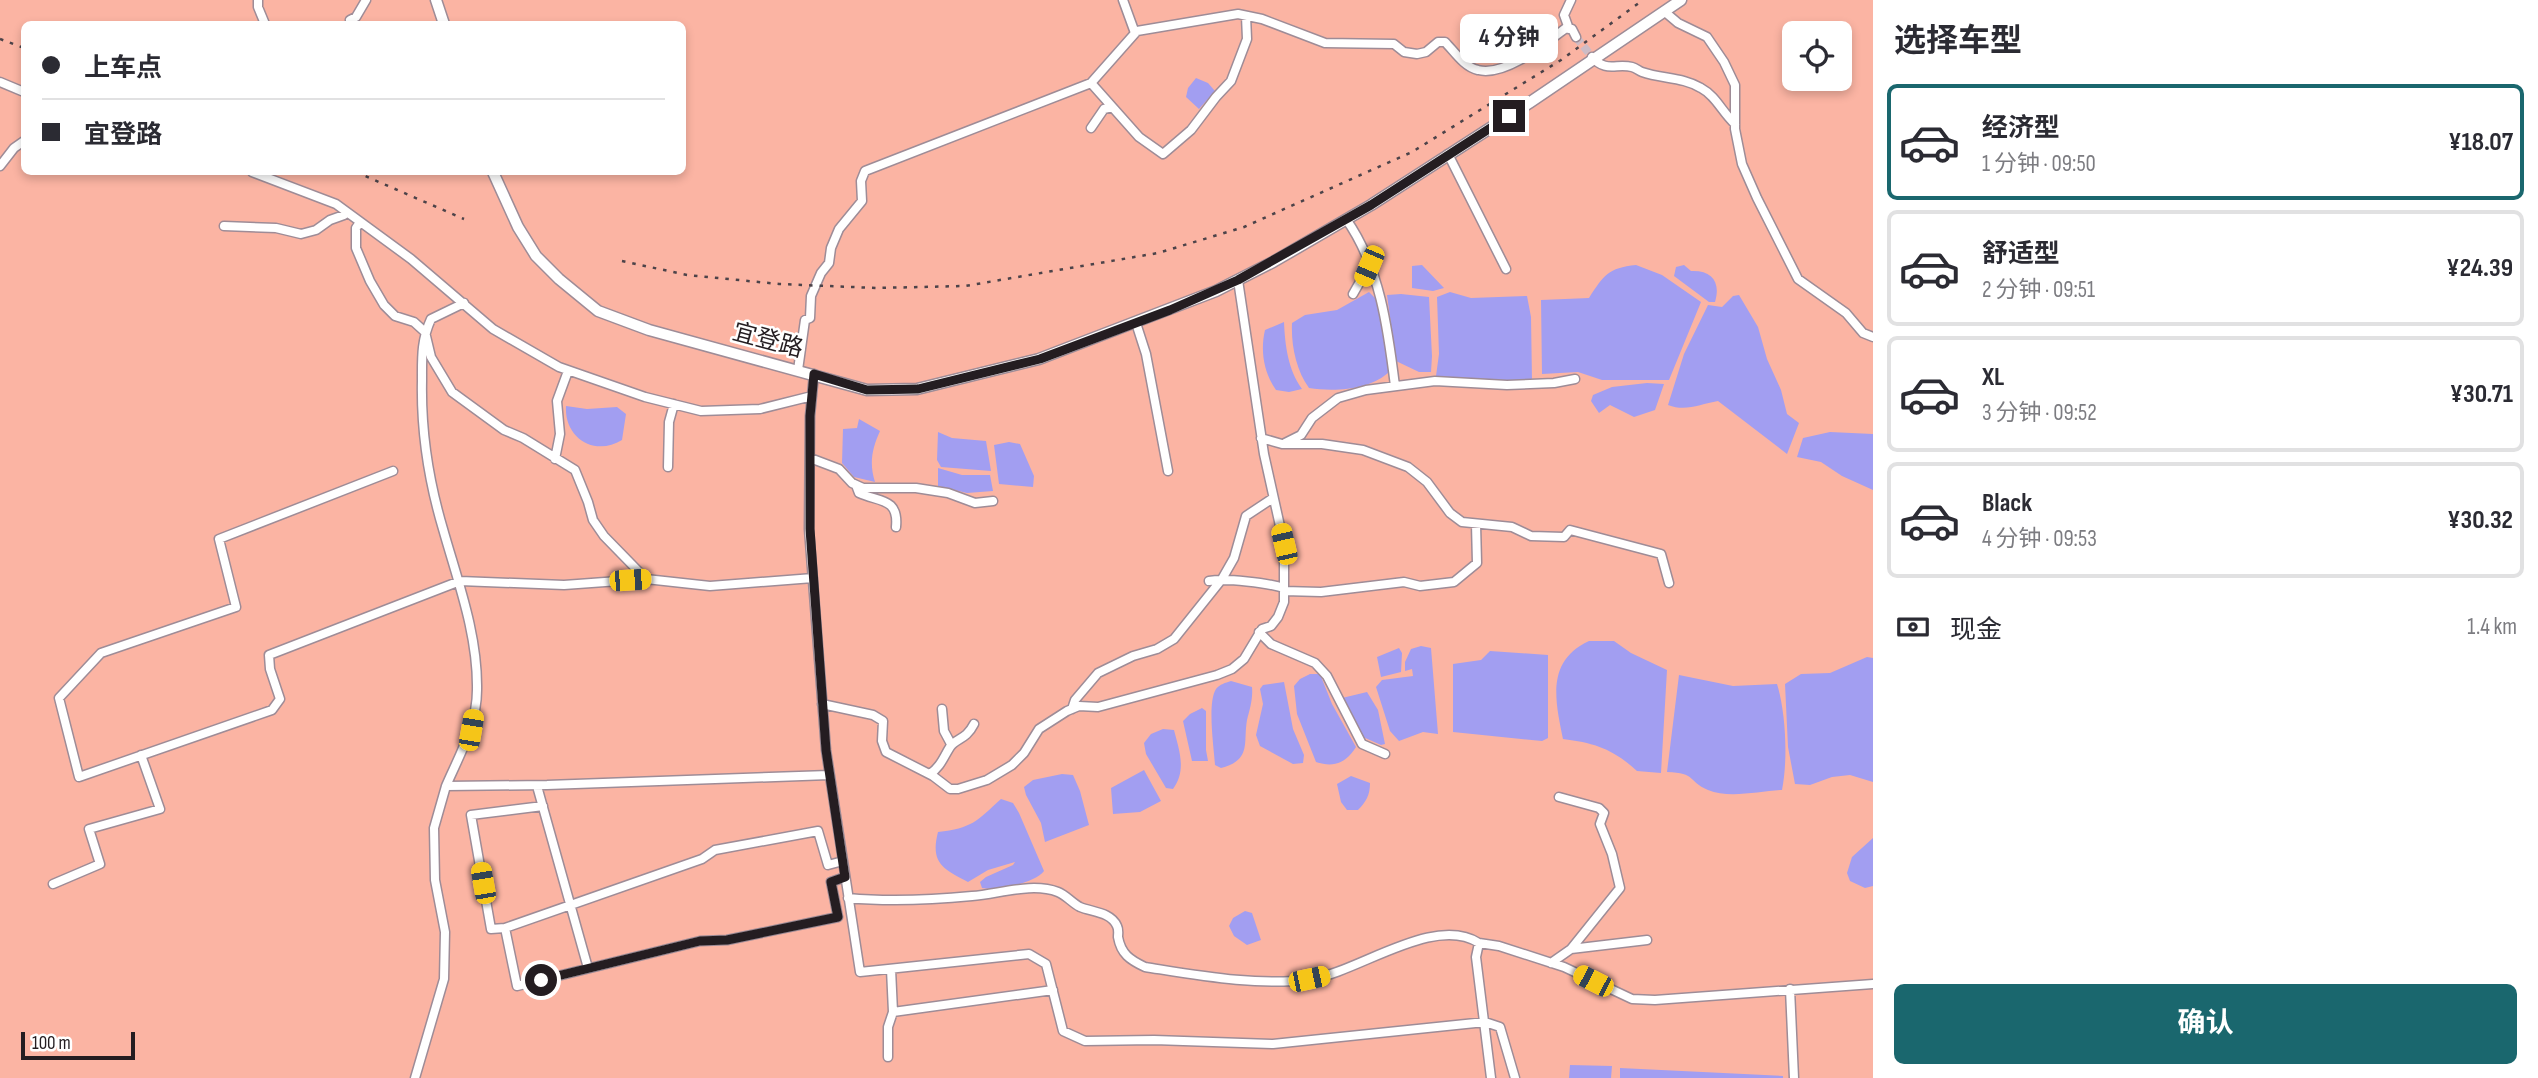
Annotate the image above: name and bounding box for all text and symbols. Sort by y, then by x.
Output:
callout: 4 分钟 [1460,15,1558,64]
map controls [1782,21,1852,91]
button: locate [1782,21,1852,91]
text: 选择车型 [1894,22,2022,61]
text: 4 分钟 [1479,24,1539,52]
text: 上车点 [84,53,162,84]
route end [1493,100,1525,132]
icon: car [1898,111,1961,174]
text: 经济型 [1982,113,2060,144]
text: 宜登路 [84,120,162,151]
text: ¥18.07 [2448,127,2513,158]
text: 1 分钟 · 09:50 [1982,150,2096,178]
icon: car [1898,237,1961,300]
text: 舒适型 [1982,239,2060,270]
car [1352,243,1387,289]
text: ¥24.39 [2446,253,2513,284]
text: 2 分钟 · 09:51 [1982,276,2095,304]
street label: 宜登路 [729,317,806,364]
text: XL [1982,362,2004,393]
icon: car [1898,363,1961,426]
text: ¥30.71 [2450,379,2513,410]
text: 3 分钟 · 09:52 [1982,399,2097,427]
text: Black [1982,488,2032,519]
icon: car [1898,489,1961,552]
text: ¥30.32 [2447,505,2513,536]
car [1270,521,1299,567]
text: 4 分钟 · 09:53 [1982,525,2097,553]
car [609,568,652,592]
icon: cash [1894,608,1932,646]
text: 1.4 km [2467,613,2517,641]
text: 现金 [1950,615,2002,646]
car [458,707,485,753]
car [470,860,497,906]
car [1570,962,1617,1000]
route start [525,964,557,996]
car [1287,964,1332,994]
button: 确认 [1894,984,2517,1064]
scale bar [21,1029,135,1061]
text: 100 m [32,1032,71,1055]

